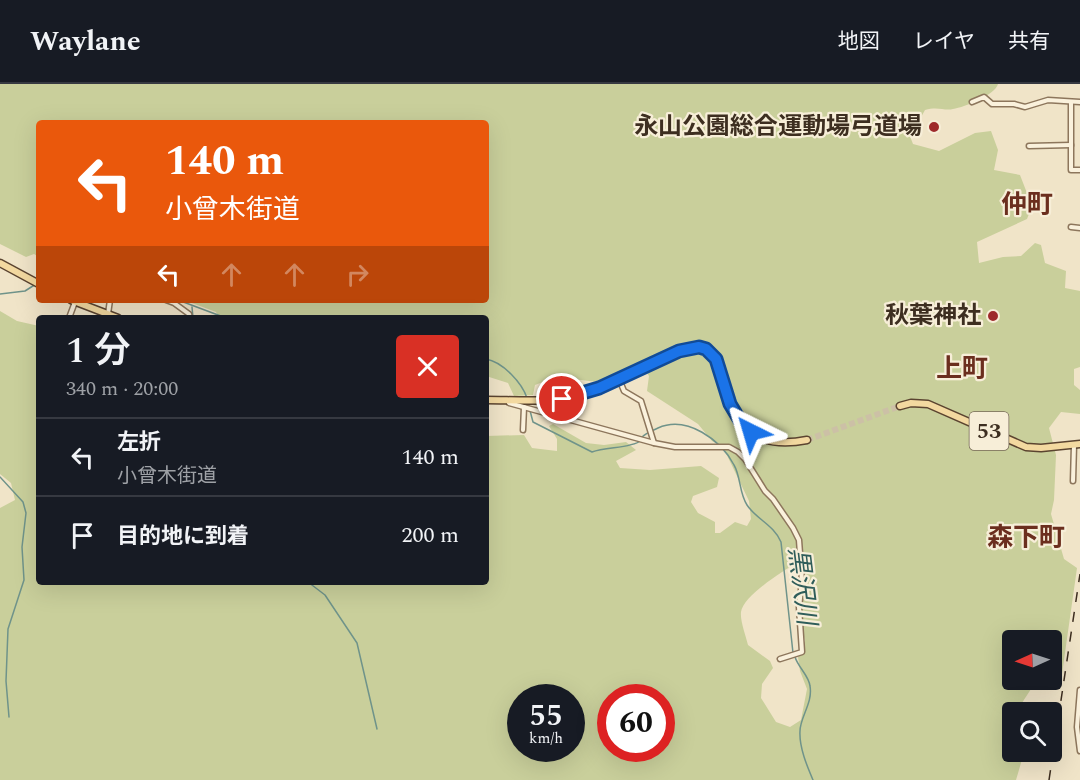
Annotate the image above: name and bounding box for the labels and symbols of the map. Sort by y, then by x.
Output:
place label: 永山公園総合運動場弓道場 [634,109,922,145]
marker: 永山公園総合運動場弓道場 [927,120,941,134]
district label: 仲町 [1001,185,1053,225]
place label: 秋葉神社 [885,298,981,334]
marker: 秋葉神社 [986,309,1000,323]
district label: 上町 [936,349,988,389]
pin [536,373,587,424]
position arrow [719,400,783,464]
road number: 53 [970,412,1008,450]
district label: 森下町 [987,518,1065,558]
water label: 黒沢川 [777,545,827,630]
north arrow [1002,630,1062,690]
speed limit sign: 60 [597,684,675,762]

